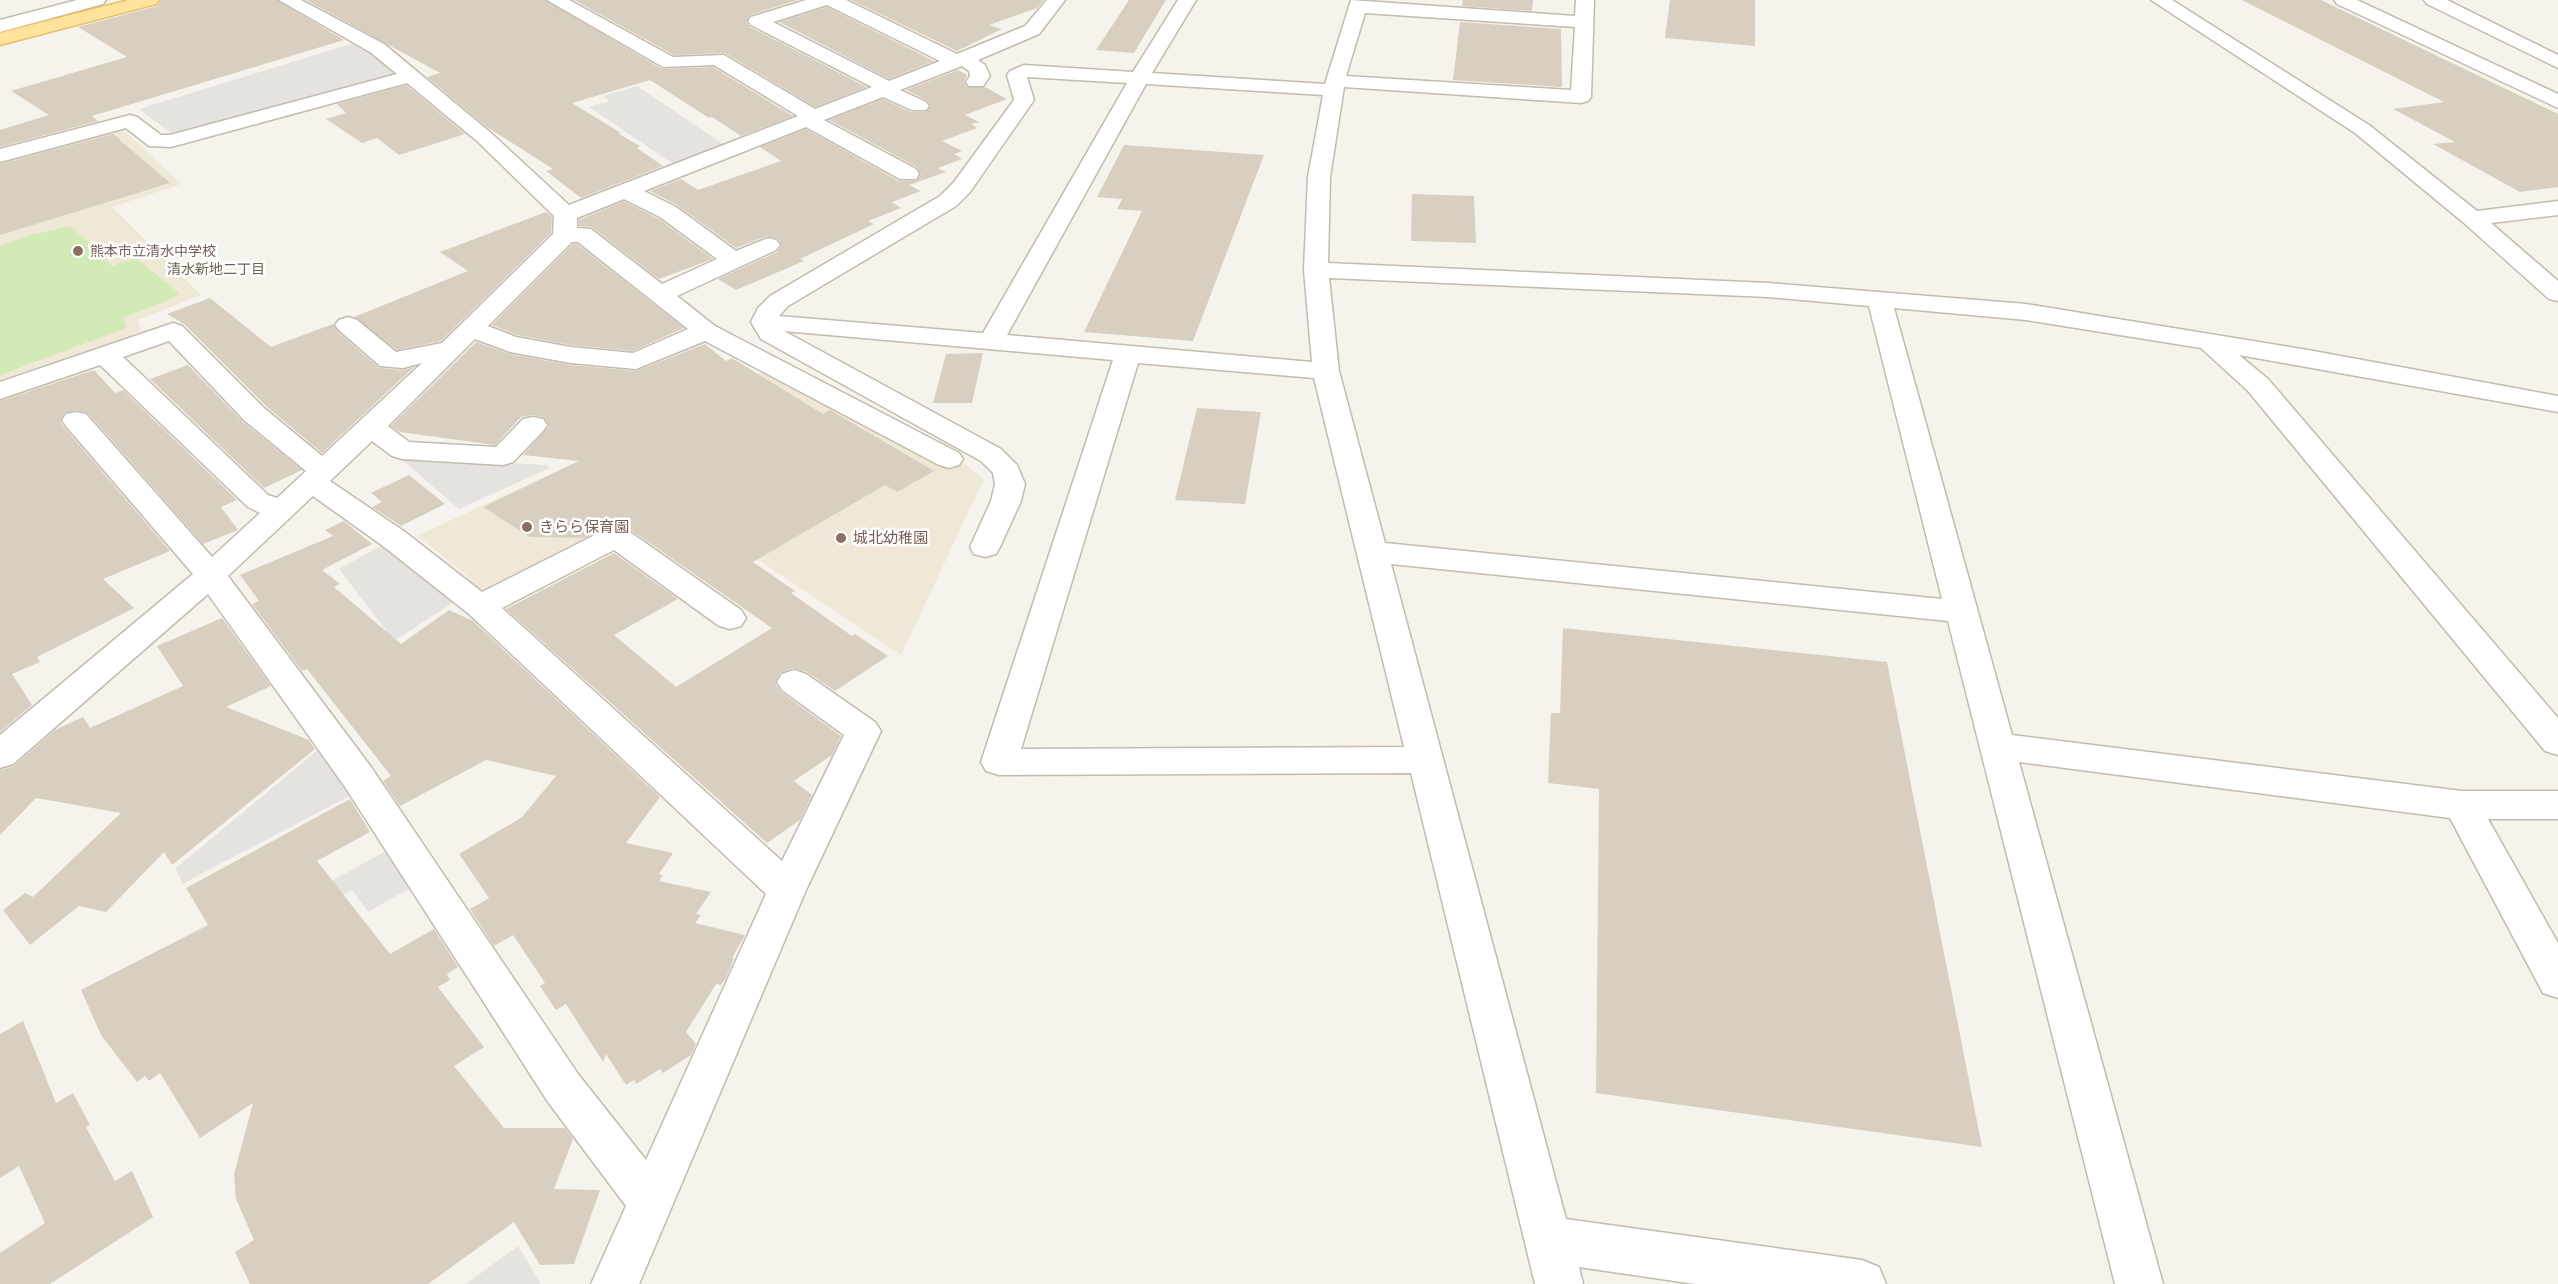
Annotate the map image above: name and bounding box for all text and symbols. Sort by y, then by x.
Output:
place label: 熊本市立清水中学校 [90,243,216,259]
marker: 熊本市立清水中学校 [71,244,85,258]
district label: 清水新地二丁目 [167,261,265,277]
place label: きらら保育園 [539,518,629,536]
marker: きらら保育園 [520,520,534,534]
place label: 城北幼稚園 [853,529,928,547]
marker: 城北幼稚園 [834,531,848,545]

